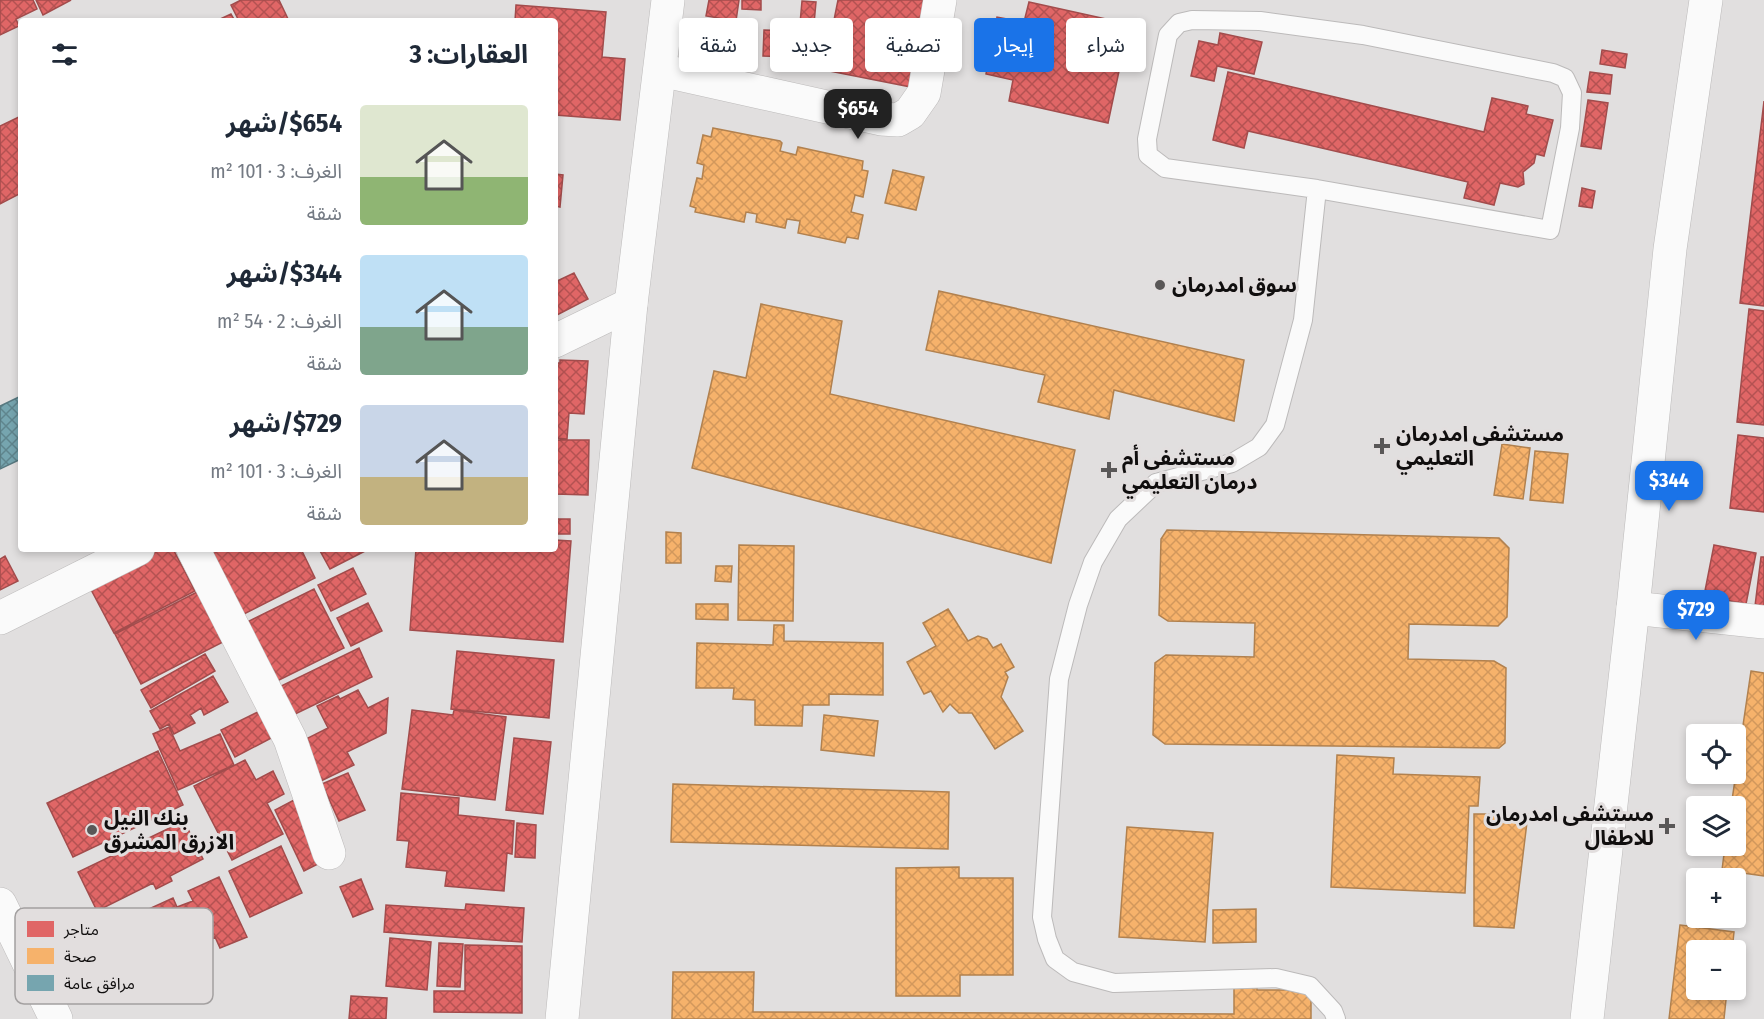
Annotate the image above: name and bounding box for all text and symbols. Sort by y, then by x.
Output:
chip: شقة [679,18,758,72]
chip: جديد [770,18,853,72]
chip: تصفية [865,18,962,72]
chip: إيجار [974,18,1054,72]
chip: شراء [1066,18,1146,72]
icon: filters [48,38,81,71]
text: العقارات: 3 [409,39,528,70]
pin: $654 [822,89,894,140]
text: $654 [838,96,878,120]
text: $654/شهر [226,108,342,139]
icon: home [408,129,480,201]
text: الغرف: 3 · 101 m² [210,159,342,183]
text: شقة [307,201,342,225]
text: $344/شهر [227,258,342,289]
place label: سوق امدرمان [1172,272,1297,298]
marker: سوق امدرمان [1153,278,1167,292]
icon: home [408,279,480,351]
text: الغرف: 2 · 54 m² [217,309,342,333]
text: شقة [307,351,342,375]
text: $729/شهر [230,408,342,439]
place label: مستشفى امدرمان التعليمي [1396,421,1564,475]
icon: home [408,429,480,501]
marker: مستشفى امدرمان التعليمي [1373,437,1391,455]
place label: مستشفى أم درمان التعليمي [1122,444,1257,499]
text: الغرف: 3 · 101 m² [210,459,342,483]
marker: مستشفى أم درمان التعليمي [1100,461,1118,479]
pin: $344 [1633,461,1705,512]
text: $344 [1649,468,1689,492]
text: شقة [307,501,342,525]
pin: $729 [1660,590,1732,641]
text: $729 [1677,597,1715,621]
map controls [1686,724,1746,1000]
button: locate [1686,724,1746,784]
button: layers [1686,796,1746,856]
place label: مستشفى امدرمان للاطفال [1486,801,1654,851]
place label: بنك النيل الازرق المشرق [104,805,234,855]
marker: مستشفى امدرمان للاطفال [1658,817,1676,835]
marker: بنك النيل الازرق المشرق [85,823,99,837]
button: + [1686,868,1746,928]
legend [15,908,213,1004]
text: متاجر [63,920,99,939]
button: − [1686,940,1746,1000]
text: صحة [64,947,96,966]
text: مرافق عامة [64,974,135,994]

